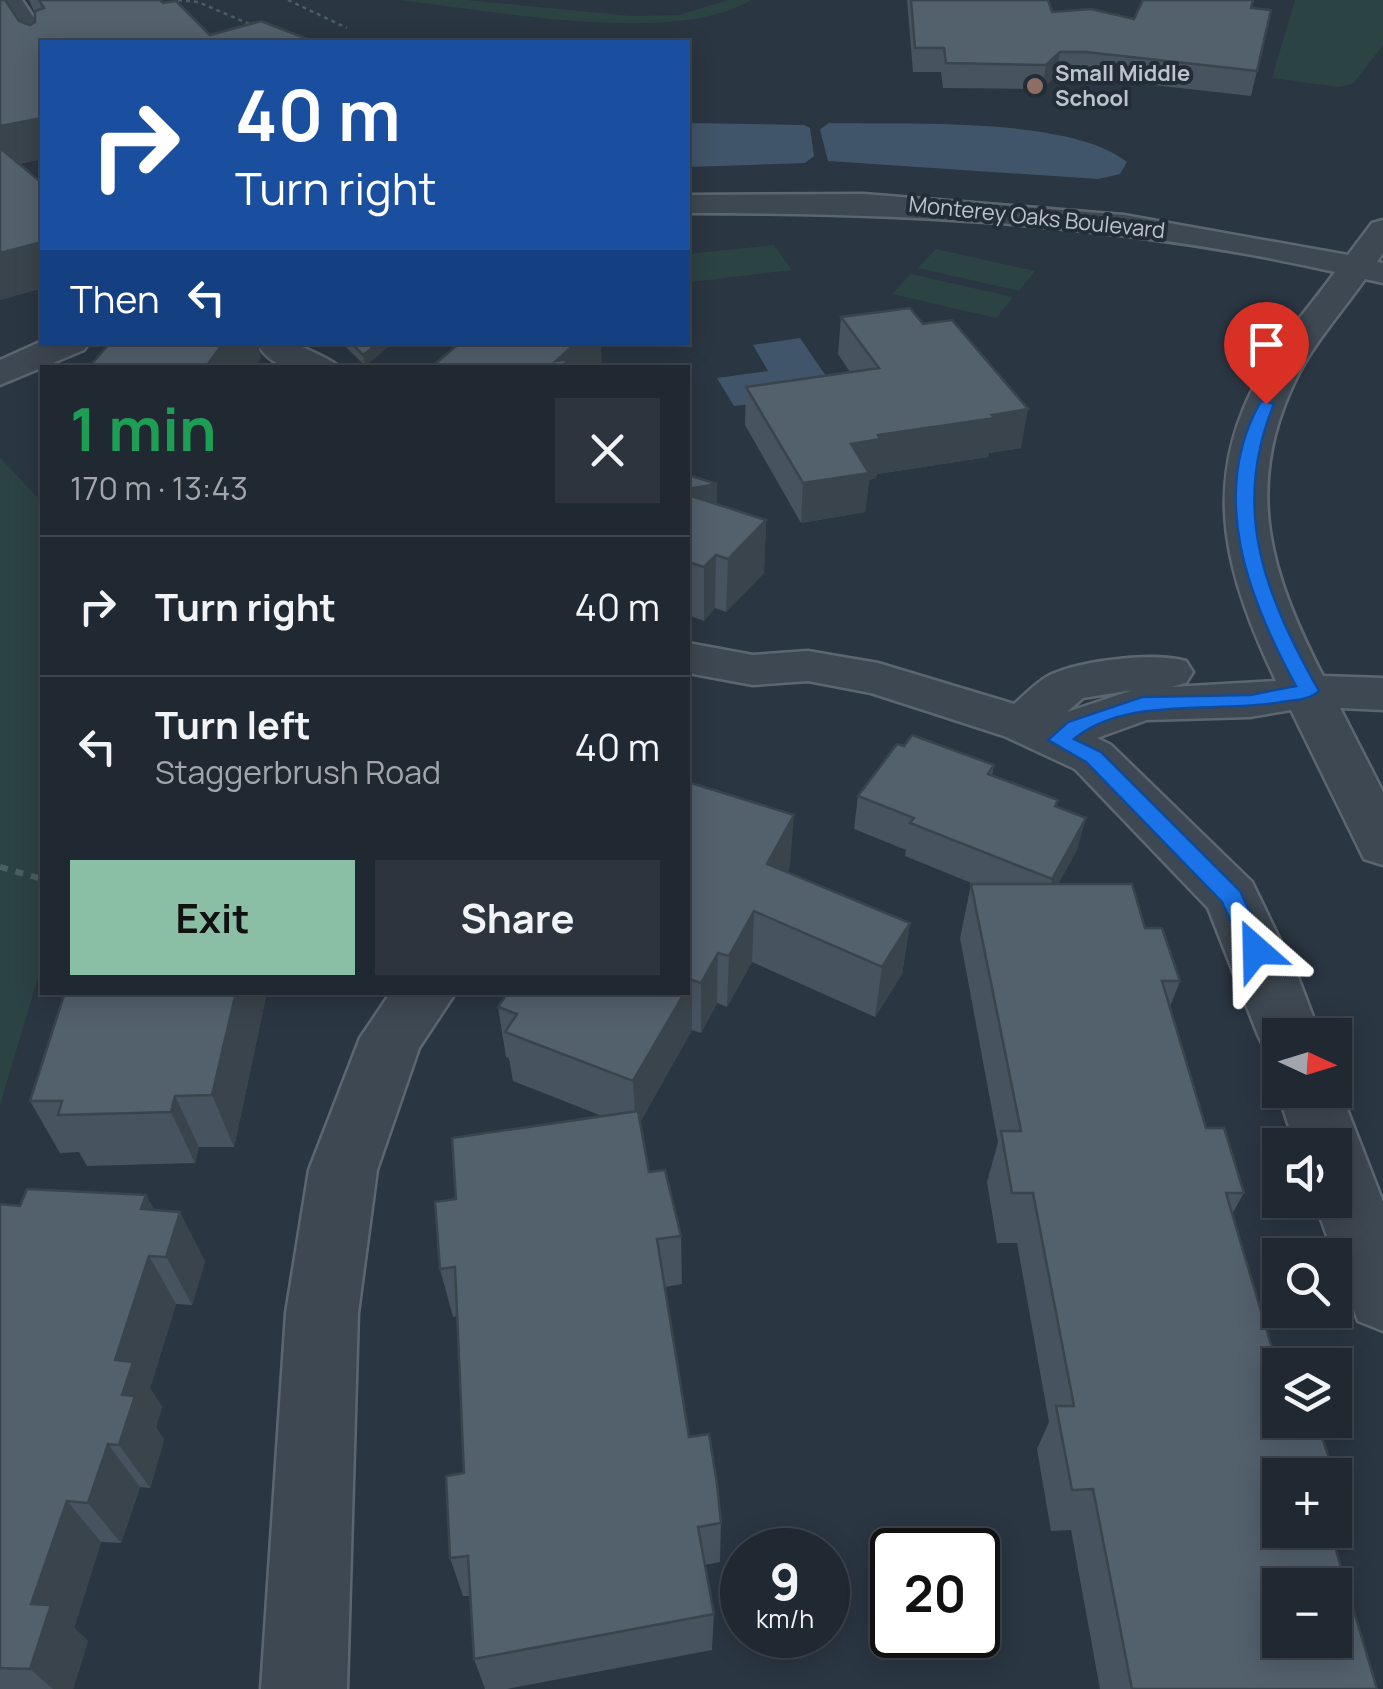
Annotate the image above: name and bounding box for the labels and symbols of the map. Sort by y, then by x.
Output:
place label: Small Middle School [1055,58,1190,113]
marker: Small Middle School [1024,75,1046,97]
street label: Monterey Oaks Boulevard [907,189,1167,245]
pin [1224,302,1309,405]
position arrow [1204,898,1308,1002]
north arrow [1262,1018,1352,1108]
speed limit sign: 20 [870,1528,1000,1658]

